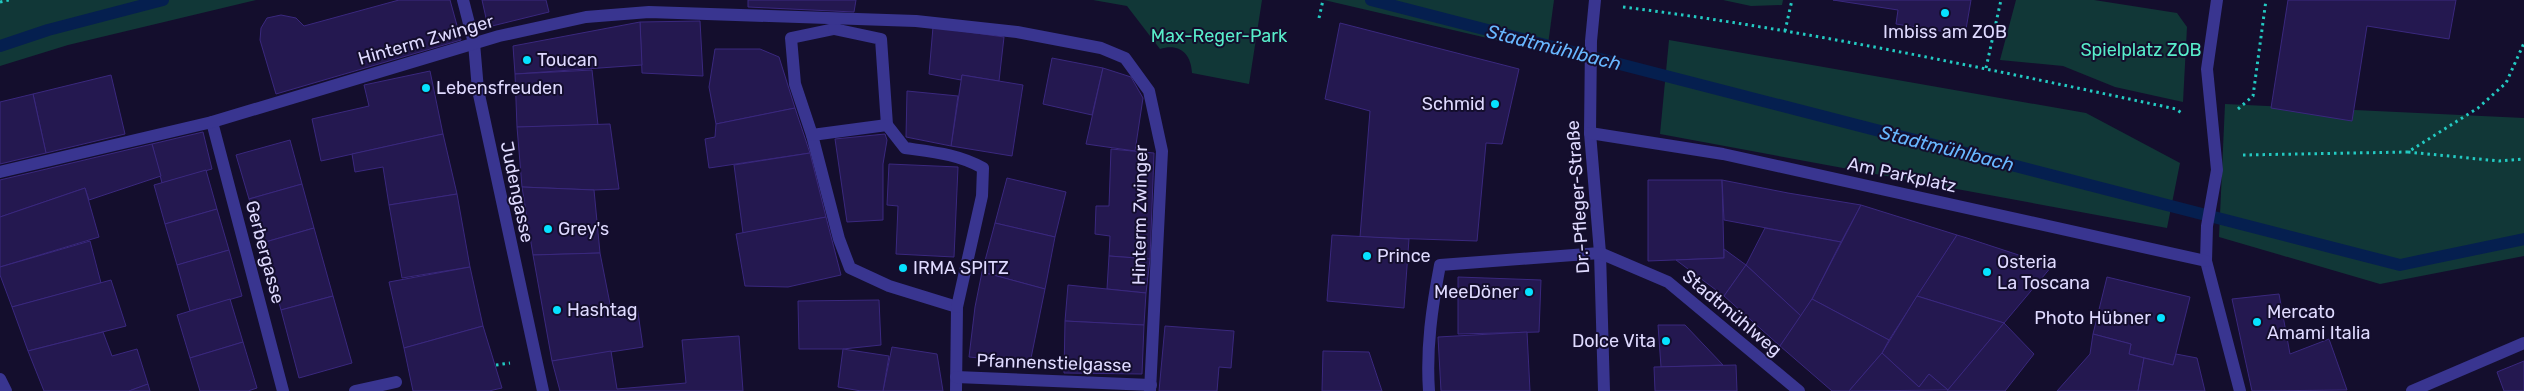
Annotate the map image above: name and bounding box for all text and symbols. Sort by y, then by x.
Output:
marker: Imbiss am ZOB [1939,7,1951,19]
street label: Hinterm Zwinger [356,10,497,70]
water label: Stadtmühlbach [1484,20,1624,75]
place label: Imbiss am ZOB [1883,21,2007,43]
park label: Max-Reger-Park [1151,25,1288,47]
park label: Spielplatz ZOB [2080,39,2202,61]
place label: Toucan [537,49,598,71]
marker: Toucan [521,54,533,66]
place label: Lebensfreuden [436,77,563,99]
marker: Lebensfreuden [420,82,432,94]
place label: Schmid [1422,93,1485,115]
marker: Schmid [1489,98,1501,110]
street label: Dr.-Pfleger-Straße [1562,120,1594,274]
water label: Stadtmühlbach [1877,121,2017,176]
street label: Judengasse [496,139,538,245]
street label: Hinterm Zwinger [1128,145,1152,285]
street label: Am Parkplatz [1845,153,1959,197]
street label: Gerbergasse [241,198,289,306]
place label: Grey's [558,218,609,240]
marker: Grey's [542,223,554,235]
place label: Prince [1377,245,1431,267]
marker: Prince [1361,250,1373,262]
place label: Osteria La Toscana [1997,251,2090,294]
place label: IRMA SPITZ [913,257,1009,279]
marker: IRMA SPITZ [897,262,909,274]
street label: Stadtmühlweg [1678,265,1786,361]
marker: Osteria La Toscana [1981,266,1993,278]
place label: MeeDöner [1434,281,1519,303]
marker: MeeDöner [1523,286,1535,298]
place label: Hashtag [567,299,638,321]
place label: Mercato Amami Italia [2267,301,2370,344]
marker: Hashtag [551,304,563,316]
place label: Photo Hübner [2034,307,2151,329]
marker: Photo Hübner [2155,312,2167,324]
marker: Mercato Amami Italia [2251,316,2263,328]
place label: Dolce Vita [1572,330,1656,352]
marker: Dolce Vita [1660,335,1672,347]
street label: Pfannenstielgasse [976,349,1132,377]

